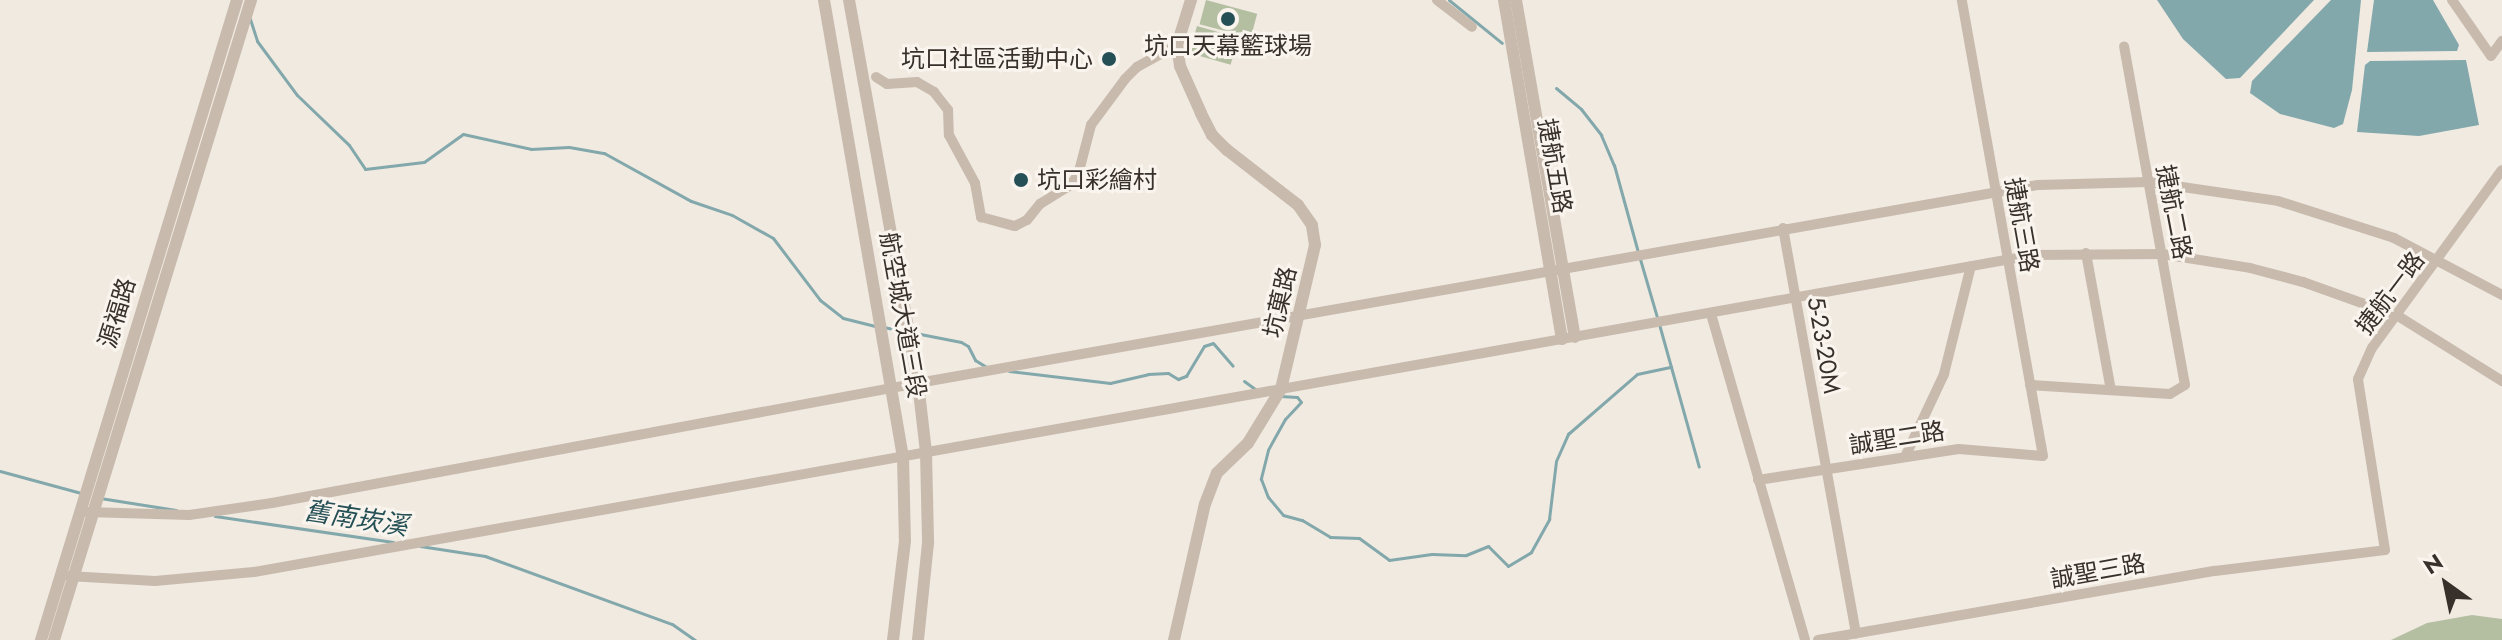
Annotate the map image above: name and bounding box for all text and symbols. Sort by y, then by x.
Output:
marker: 坑口天幕籃球場 [1219,10,1237,28]
place label: 坑口天幕籃球場 [1144,32,1312,60]
place label: 坑口社區活動中心 [901,45,1093,73]
marker: 坑口社區活動中心 [1100,50,1118,68]
street label: 捷航五路 [1532,116,1578,216]
street label: 捷航二路 [2151,162,2197,262]
place label: 坑口彩繪村 [1037,166,1157,194]
marker: 坑口彩繪村 [1012,171,1030,189]
street label: 捷航三路 [1999,175,2045,275]
street label: 航空城大道三段 [874,230,932,400]
street label: 捷航一路 [2350,246,2430,340]
street label: 坑菓路 [1258,264,1302,340]
street label: 源福路 [93,274,141,352]
street label: 5-23-20M [1801,294,1847,396]
street label: 誠聖二路 [1847,416,1947,460]
water label: 舊南崁溪 [302,495,410,543]
north arrow [2406,544,2486,624]
text: N [2417,546,2449,582]
street label: 誠聖三路 [2048,548,2148,594]

